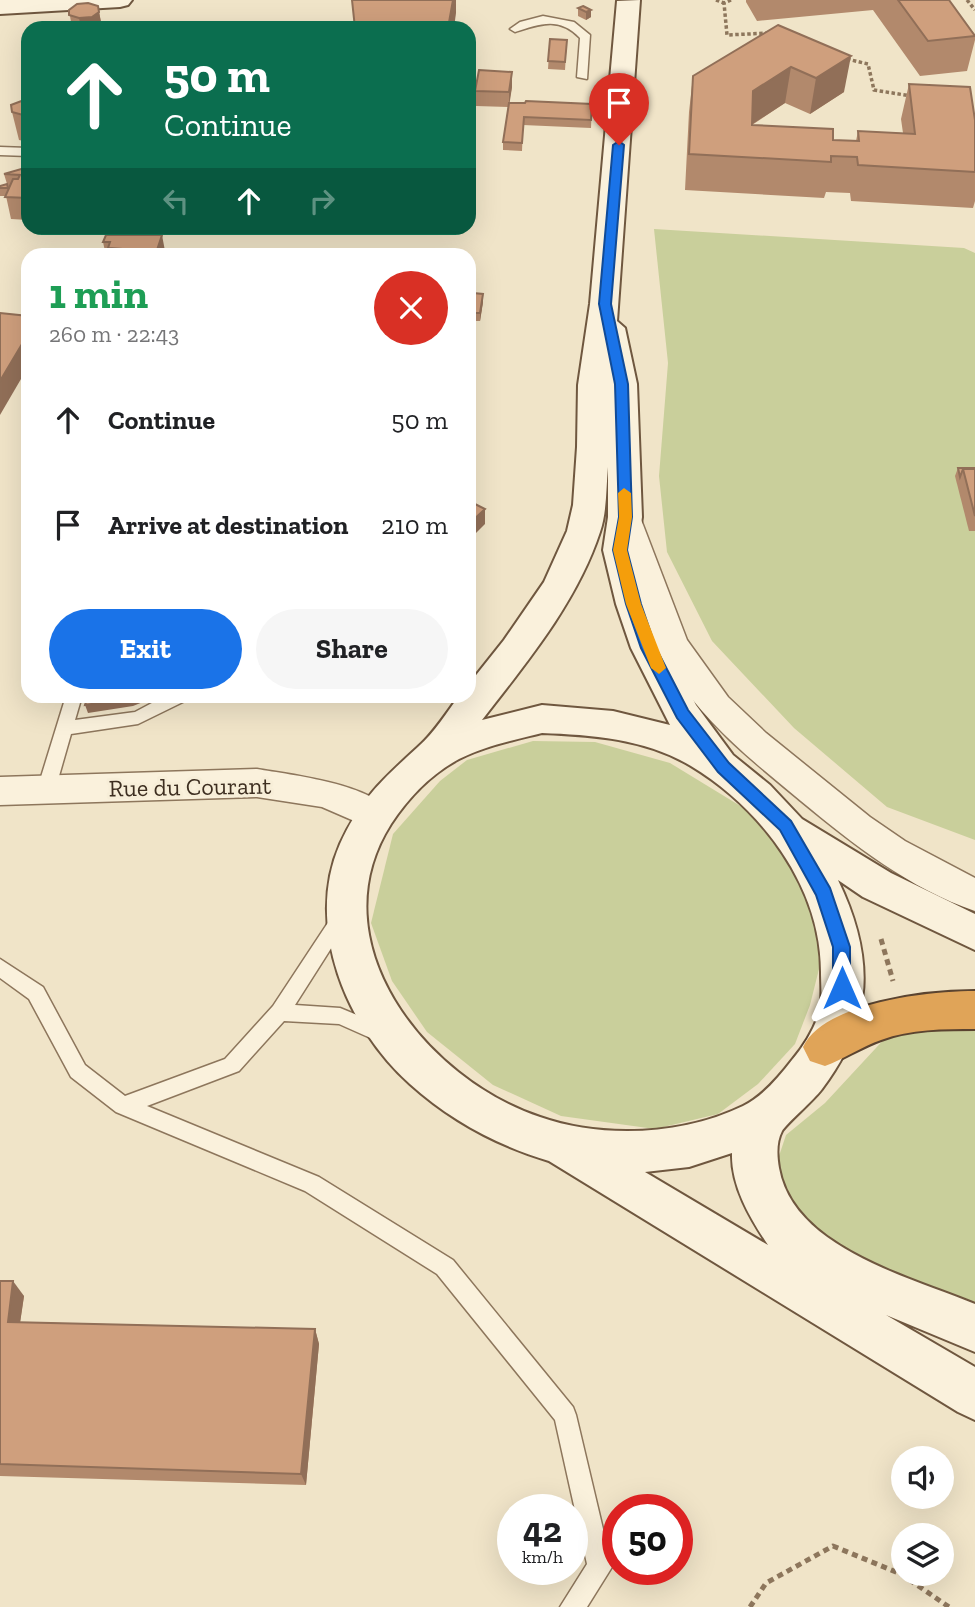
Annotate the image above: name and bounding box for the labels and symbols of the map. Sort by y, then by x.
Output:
pin [589,73,649,145]
street label: Rue du Courant [108,771,272,802]
position arrow [805,951,879,1025]
speed limit sign: 50 [602,1494,693,1585]

